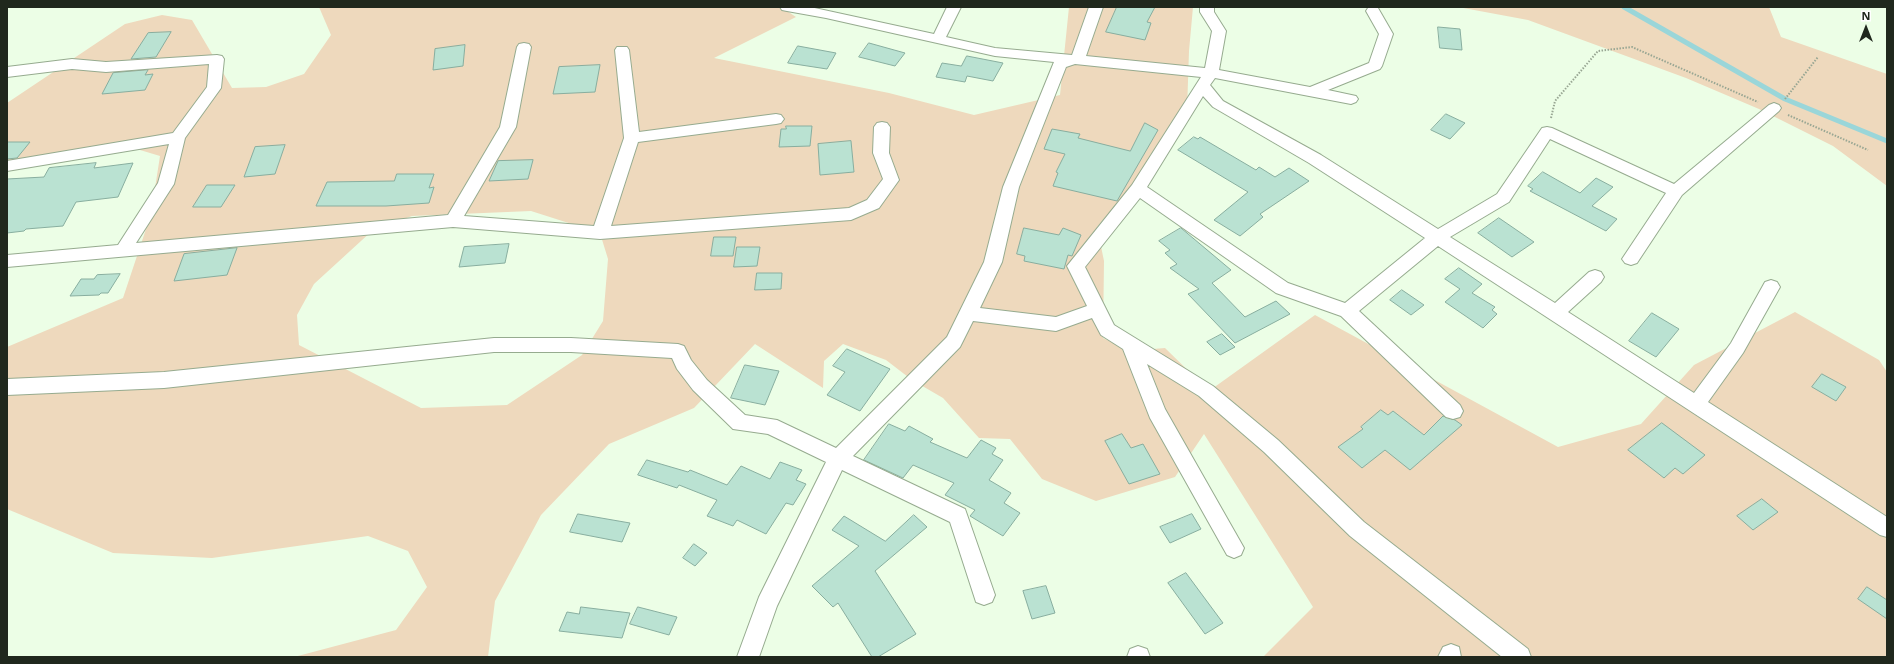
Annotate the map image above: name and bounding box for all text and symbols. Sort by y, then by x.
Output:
north arrow [1846,8,1886,48]
text: N [1862,8,1870,23]

